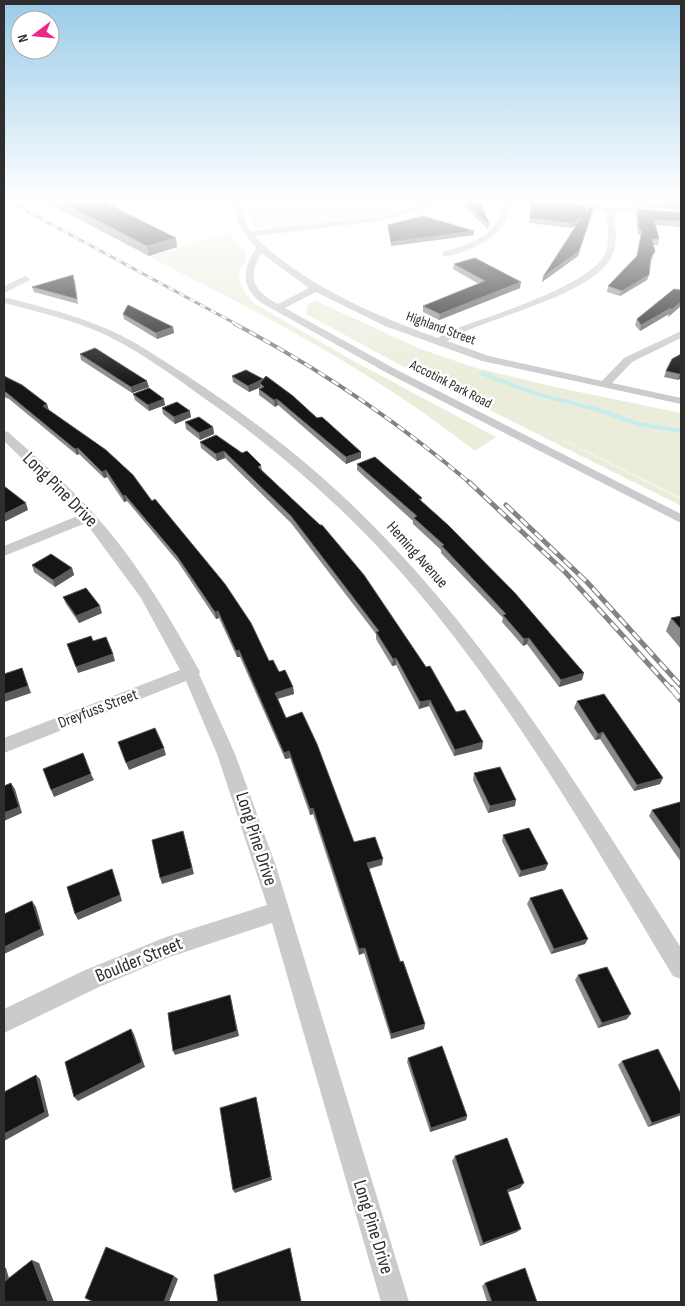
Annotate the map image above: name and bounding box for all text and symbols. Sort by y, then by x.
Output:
north arrow [10,10,60,60]
text: N [14,33,32,44]
street label: Highland Street [404,308,478,348]
street label: Accotink Park Road [406,356,495,412]
street label: Long Pine Drive [18,448,102,532]
street label: Heming Avenue [382,518,452,592]
street label: Dreyfuss Street [55,685,141,733]
street label: Long Pine Drive [230,789,282,889]
street label: Boulder Street [92,932,186,988]
street label: Long Pine Drive [348,1177,398,1277]

